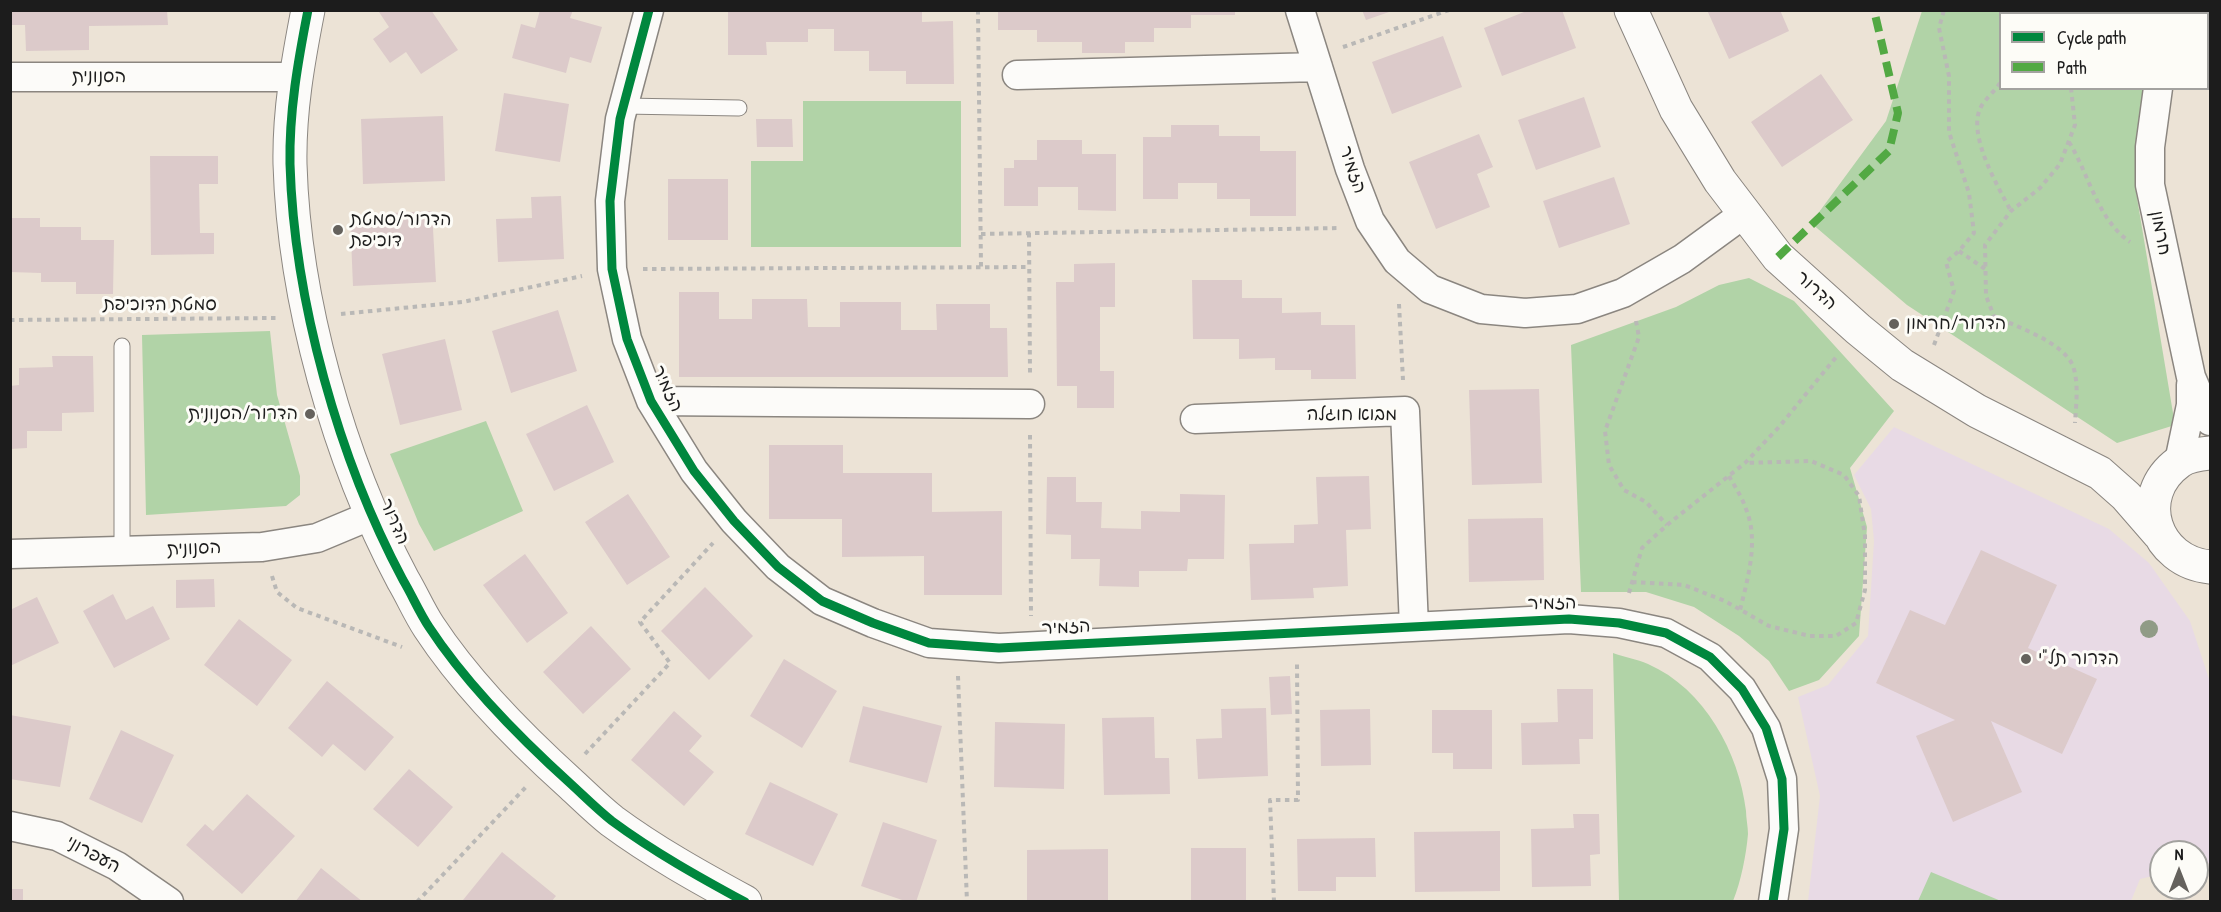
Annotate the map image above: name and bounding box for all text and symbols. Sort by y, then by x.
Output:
legend [1999,12,2209,90]
text: Cycle path [2057,25,2126,50]
text: Path [2057,55,2086,80]
street label: הסנונית [72,66,126,88]
street label: הזמיר [1334,143,1370,197]
place label: הדרור/סמטת דוכיפת [350,209,451,252]
street label: חרמון [2145,209,2175,257]
marker: הדרור/סמטת דוכיפת [331,223,345,237]
street label: הדרור [1791,267,1841,315]
street label: סמטת הדוכיפת [103,294,217,316]
place label: הדרור/חרמון [1906,313,2006,335]
marker: הדרור/חרמון [1887,317,1901,331]
street label: הזמיר [647,362,687,416]
place label: הדרור/הסנונית [188,403,298,425]
street label: מבוא חוגלה [1307,404,1397,426]
marker: הדרור/הסנונית [303,407,317,421]
street label: הדרור [374,496,414,548]
street label: הסנונית [166,537,222,561]
street label: הזמיר [1527,593,1577,615]
street label: הזמיר [1041,616,1091,640]
place label: הדרור תל"י [2038,648,2119,670]
marker: הדרור תל"י [2019,652,2033,666]
street label: העפרוני [62,832,124,878]
north arrow [2149,840,2209,900]
text: N [2175,843,2183,865]

